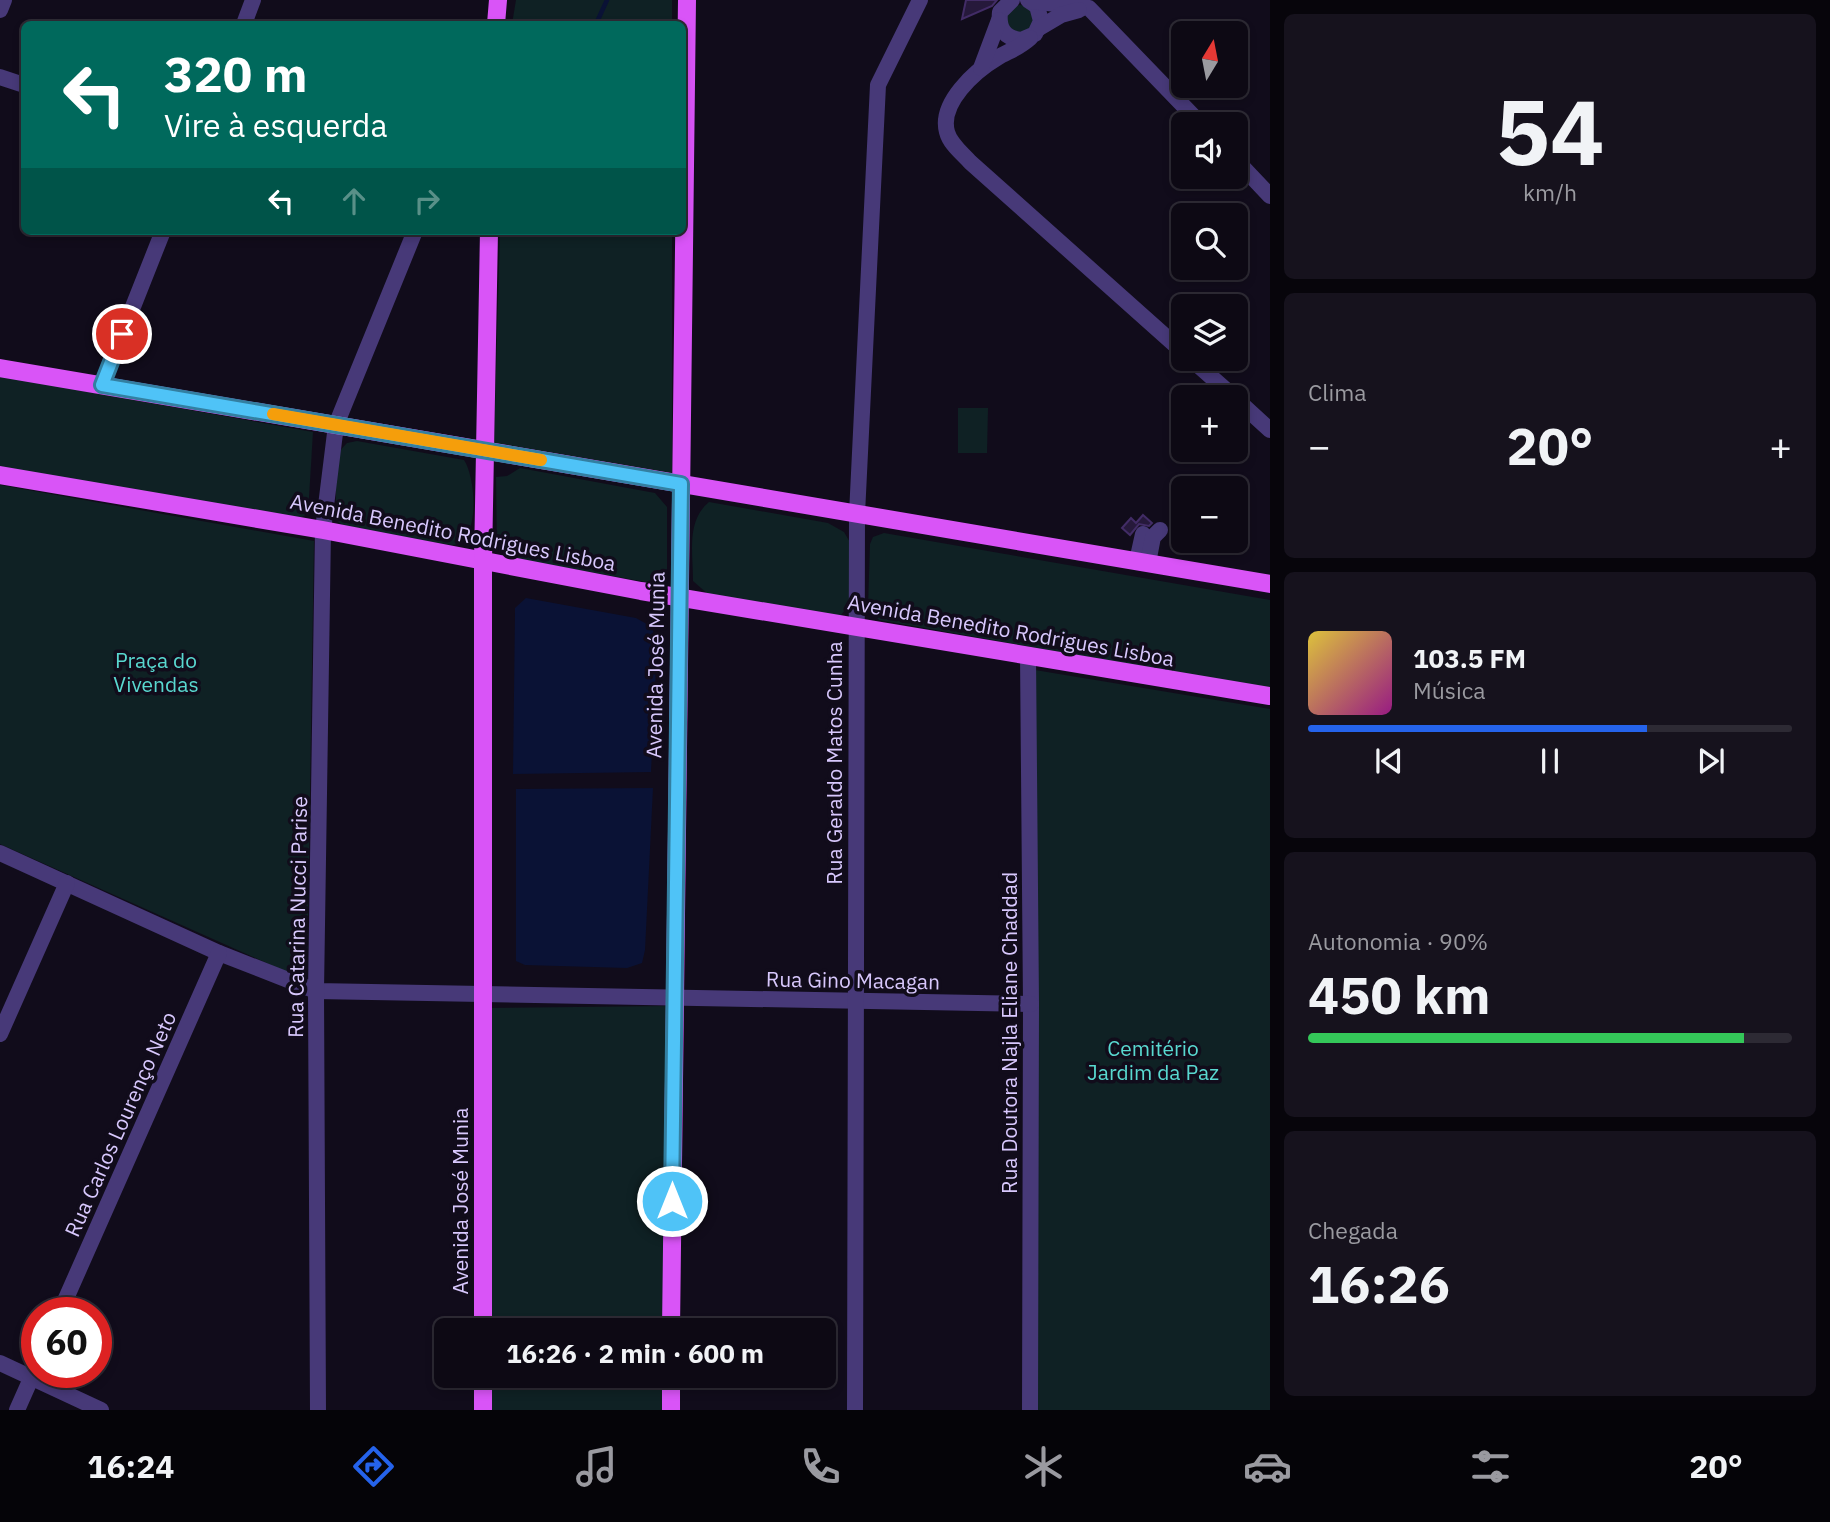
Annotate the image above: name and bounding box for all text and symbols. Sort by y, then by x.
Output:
north arrow [1171,21,1248,98]
map controls [1171,21,1248,553]
text: 320 m [164,42,308,105]
icon: left [49,49,140,140]
text: 54 [1495,72,1605,190]
text: Vire à esquerda [164,104,388,146]
button: sound [1171,112,1248,189]
text: km/h [1523,177,1577,207]
icon: left [262,182,300,220]
icon: ahead [335,182,373,220]
icon: right [408,182,446,220]
button: search [1171,203,1248,280]
button: layers [1171,294,1248,371]
pin [92,304,152,364]
icon: arrive [103,315,141,353]
text: Clima [1308,377,1367,407]
button: + [1171,385,1248,462]
text: 20° [1507,412,1593,479]
text: − [1308,421,1331,470]
text: + [1769,421,1792,470]
button: − [1171,476,1248,553]
street label: Avenida Benedito Rodrigues Lisboa [288,487,618,577]
street label: Avenida José Munia [639,571,671,759]
street label: Avenida Benedito Rodrigues Lisboa [845,587,1177,673]
street label: Rua Geraldo Matos Cunha [820,641,848,885]
text: 103.5 FM [1413,641,1526,675]
park label: Praça do Vivendas [113,646,199,698]
text: Música [1413,675,1486,705]
icon: previous [1370,742,1408,780]
icon: pause [1531,742,1569,780]
icon: next [1692,742,1730,780]
street label: Rua Catarina Nucci Parise [281,796,313,1038]
street label: Rua Doutora Najla Eliane Chaddad [995,872,1023,1194]
text: Autonomia · 90% [1308,926,1488,956]
text: 450 km [1308,961,1490,1028]
street label: Rua Gino Macagan [766,964,940,996]
street label: Rua Carlos Lourenço Neto [58,1007,182,1241]
park label: Cemitério Jardim da Paz [1087,1034,1219,1086]
street label: Avenida José Munia [446,1108,474,1294]
position arrow [635,1164,709,1238]
text: Chegada [1308,1215,1398,1245]
text: 16:26 [1308,1250,1450,1317]
speed limit sign: 60 [21,1297,112,1388]
text: 16:26 · 2 min · 600 m [506,1336,764,1370]
icon: directions [349,1442,398,1491]
icon: music [572,1442,621,1491]
icon: phone [796,1442,845,1491]
icon: climate [1019,1442,1068,1491]
icon: car [1243,1442,1292,1491]
icon: filters [1466,1442,1515,1491]
text: 16:24 [87,1445,175,1487]
text: 20° [1689,1445,1743,1487]

